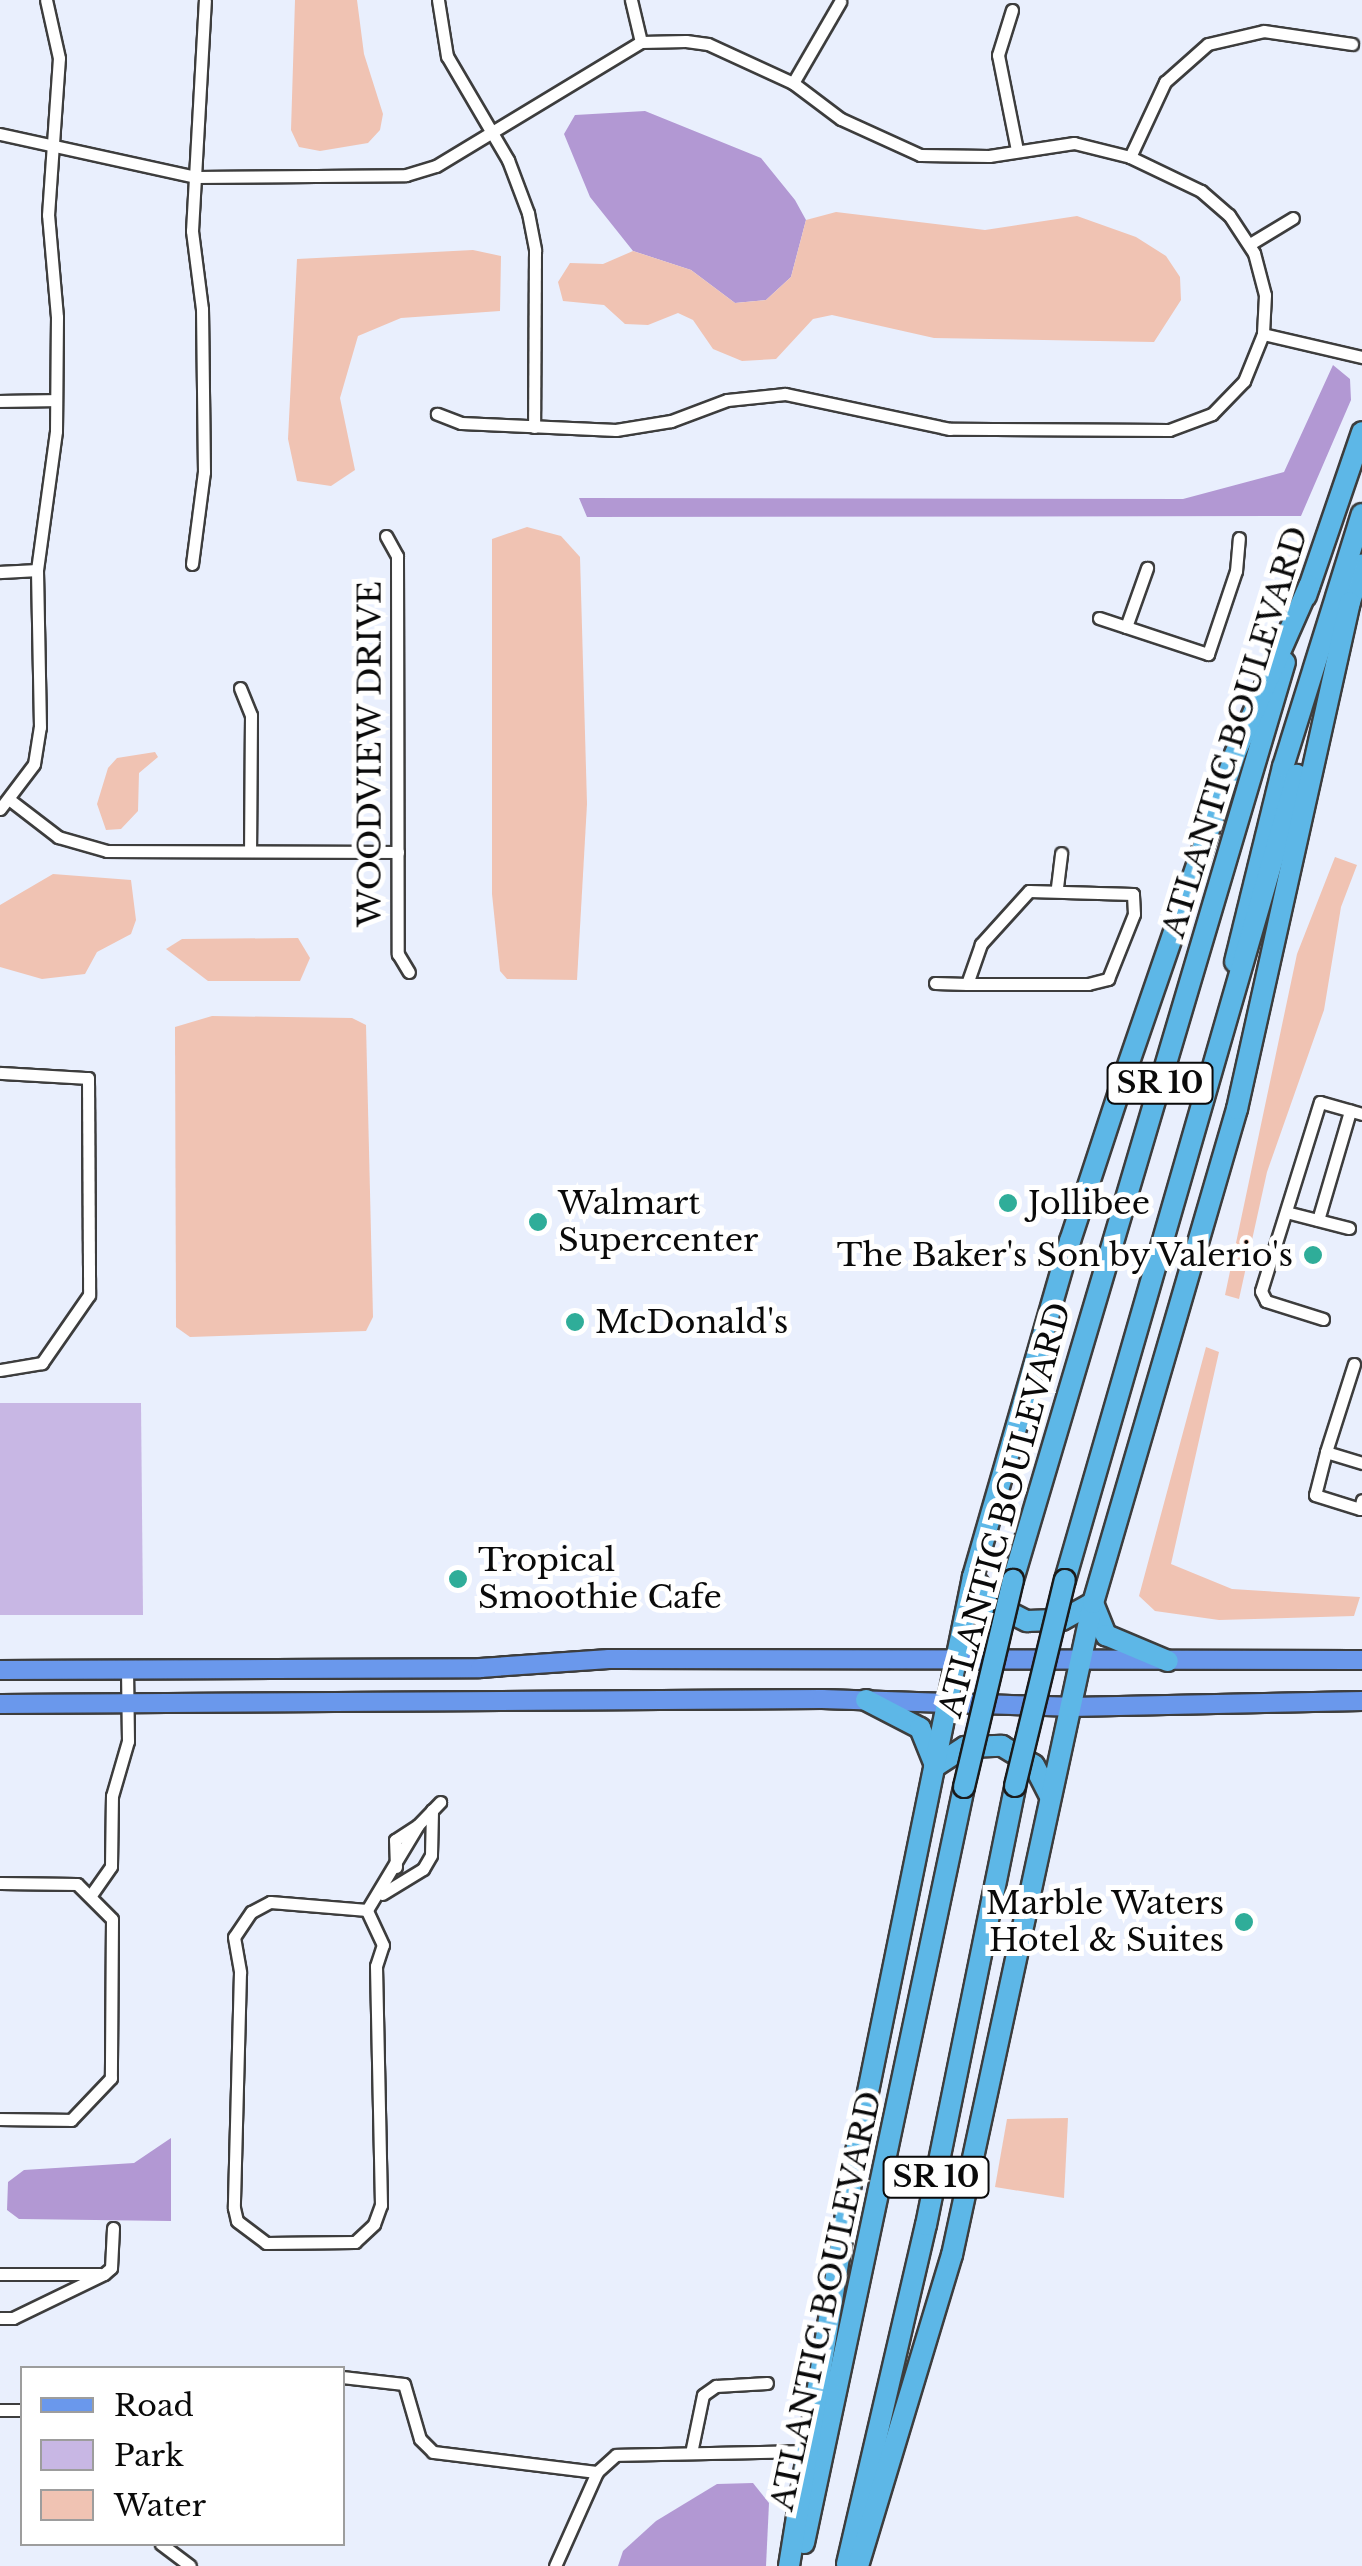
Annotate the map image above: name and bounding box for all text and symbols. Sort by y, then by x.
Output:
street label: ATLANTIC BOULEVARD [1154,522,1316,942]
street label: WOODVIEW DRIVE [351,580,389,928]
road number: SR 10 [1105,1058,1215,1108]
place label: Jollibee [1028,1184,1150,1222]
place label: Walmart Supercenter [558,1185,758,1260]
marker: Jollibee [997,1192,1019,1214]
marker: Walmart Supercenter [527,1211,549,1233]
place label: The Baker's Son by Valerio's [835,1236,1293,1274]
marker: The Baker's Son by Valerio's [1302,1244,1324,1266]
street label: ATLANTIC BOULEVARD [931,1298,1079,1722]
place label: McDonald's [595,1303,788,1341]
marker: McDonald's [564,1311,586,1333]
place label: Tropical Smoothie Cafe [478,1542,722,1617]
marker: Tropical Smoothie Cafe [447,1568,469,1590]
place label: Marble Waters Hotel & Suites [985,1885,1224,1960]
marker: Marble Waters Hotel & Suites [1233,1911,1255,1933]
street label: ATLANTIC BOULEVARD [763,2088,889,2514]
road number: SR 10 [881,2152,991,2202]
legend [20,2366,345,2546]
text: Road [114,2387,194,2424]
text: Park [114,2437,184,2474]
text: Water [114,2487,206,2524]

